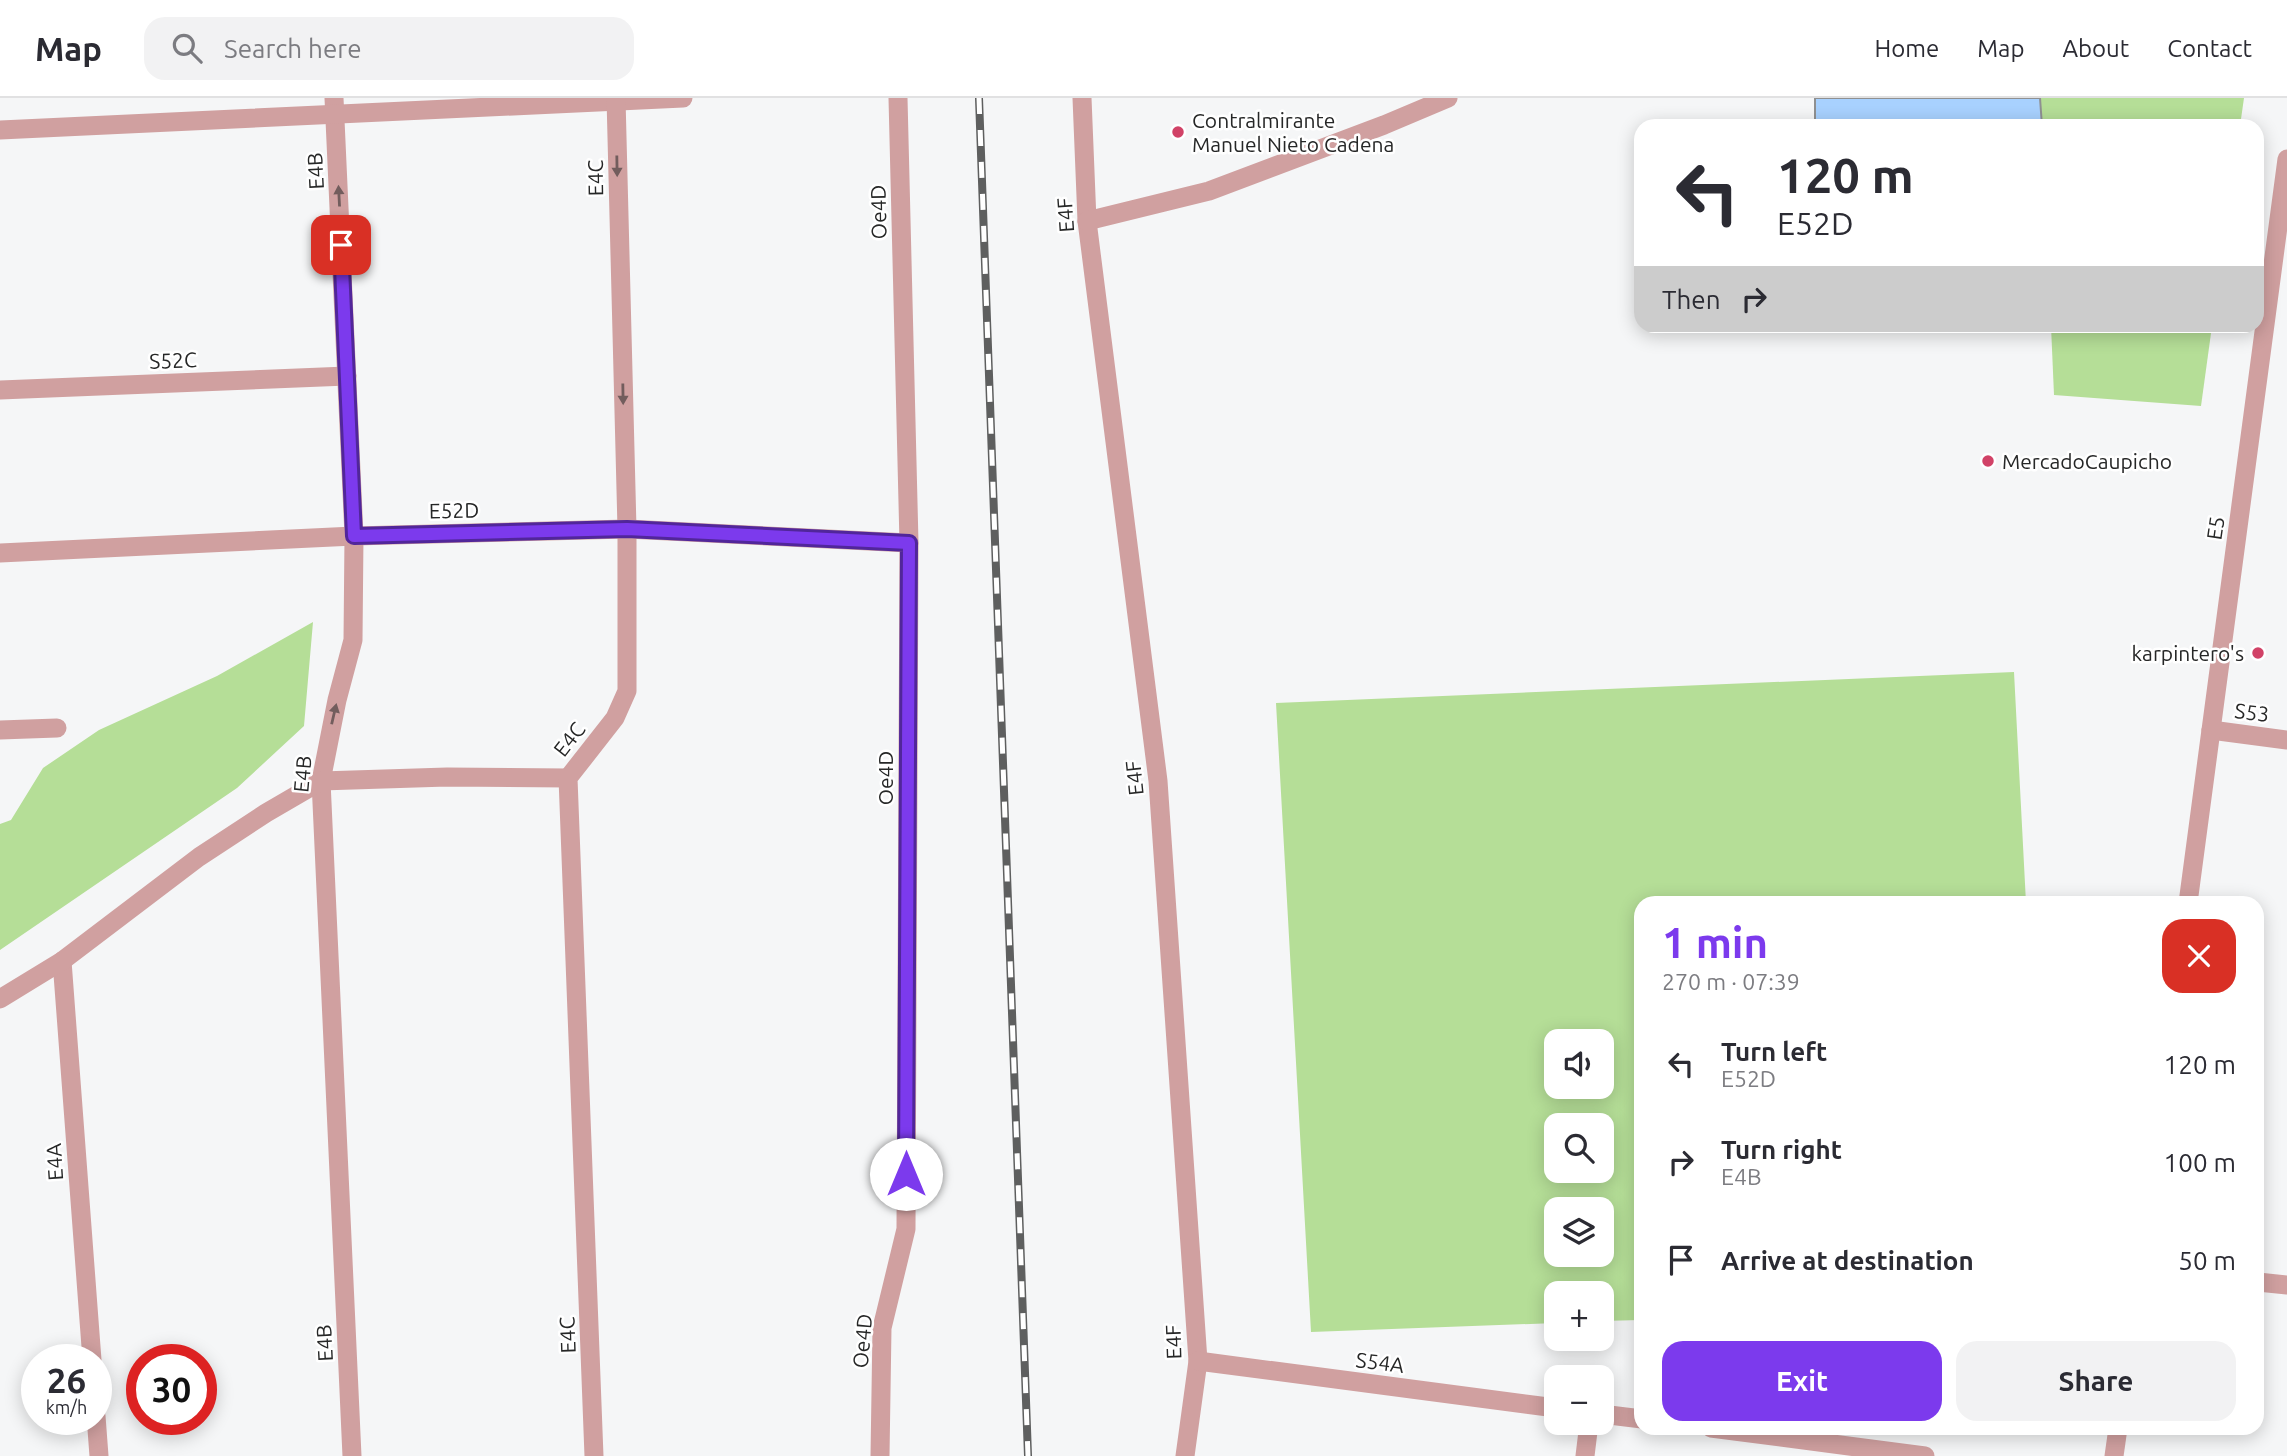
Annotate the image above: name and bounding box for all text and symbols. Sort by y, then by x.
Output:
search box [144,17,634,80]
icon: search [168,29,206,67]
text: Map [35,30,102,67]
text: Search here [224,34,362,63]
text: Home [1874,35,1939,62]
text: Map [1977,35,2024,62]
text: About [2062,35,2129,62]
text: Contact [2167,35,2252,62]
place label: Contralmirante Manuel Nieto Cadena [1192,108,1394,156]
marker: Contralmirante Manuel Nieto Cadena [1170,124,1186,140]
icon: left [1662,147,1753,238]
text: 120 m [1777,147,1914,202]
street label: E4B [302,152,328,190]
one-way arrow [612,155,623,177]
street label: E4C [583,159,607,196]
one-way arrow [333,185,344,207]
street label: Oe4D [866,185,890,239]
street label: E4F [1052,197,1078,233]
text: E52D [1777,205,1854,241]
pin [311,215,371,275]
icon: arrive [322,226,360,264]
icon: right [1735,280,1773,318]
text: Then [1662,285,1721,314]
street label: S52C [149,347,197,373]
one-way arrow [617,383,629,405]
place label: MercadoCaupicho [2002,449,2172,473]
marker: MercadoCaupicho [1980,453,1996,469]
street label: E52D [429,498,479,522]
street label: E5 [2201,515,2229,541]
place label: karpintero's [2132,641,2244,665]
marker: karpintero's [2250,645,2266,661]
street label: S53 [2233,698,2271,726]
one-way arrow [329,703,340,725]
street label: E4C [548,717,590,761]
street label: Oe4D [873,751,897,805]
street label: E4B [288,755,316,793]
street label: E4F [1120,760,1148,796]
text: 1 min [1662,919,1768,966]
button: close [2162,919,2236,993]
text: 270 m · 07:39 [1662,969,1800,994]
map controls [1544,1029,1614,1435]
button: sound [1544,1029,1614,1099]
text: Turn left [1721,1037,1827,1066]
icon: left [1662,1045,1700,1083]
text: 120 m [2164,1050,2236,1079]
text: E52D [1721,1066,1776,1091]
button: search [1544,1113,1614,1183]
text: Turn right [1721,1135,1842,1164]
position arrow [869,1137,943,1211]
street label: E4A [41,1142,67,1181]
icon: right [1662,1143,1700,1181]
text: 100 m [2164,1148,2236,1177]
text: E4B [1721,1164,1761,1189]
button: layers [1544,1197,1614,1267]
icon: arrive [1662,1241,1700,1279]
text: Arrive at destination [1721,1246,1974,1275]
text: 50 m [2178,1246,2236,1275]
button: + [1544,1281,1614,1351]
street label: Oe4D [848,1313,876,1369]
street label: E4C [554,1316,580,1354]
street label: E4B [311,1324,337,1362]
street label: E4F [1160,1324,1186,1360]
button: Exit [1662,1341,1942,1421]
button: Share [1956,1341,2236,1421]
speed limit sign: 30 [126,1344,217,1435]
street label: S54A [1355,1347,1406,1377]
text: 26 [47,1360,86,1400]
button: − [1544,1365,1614,1435]
text: km/h [46,1397,87,1417]

